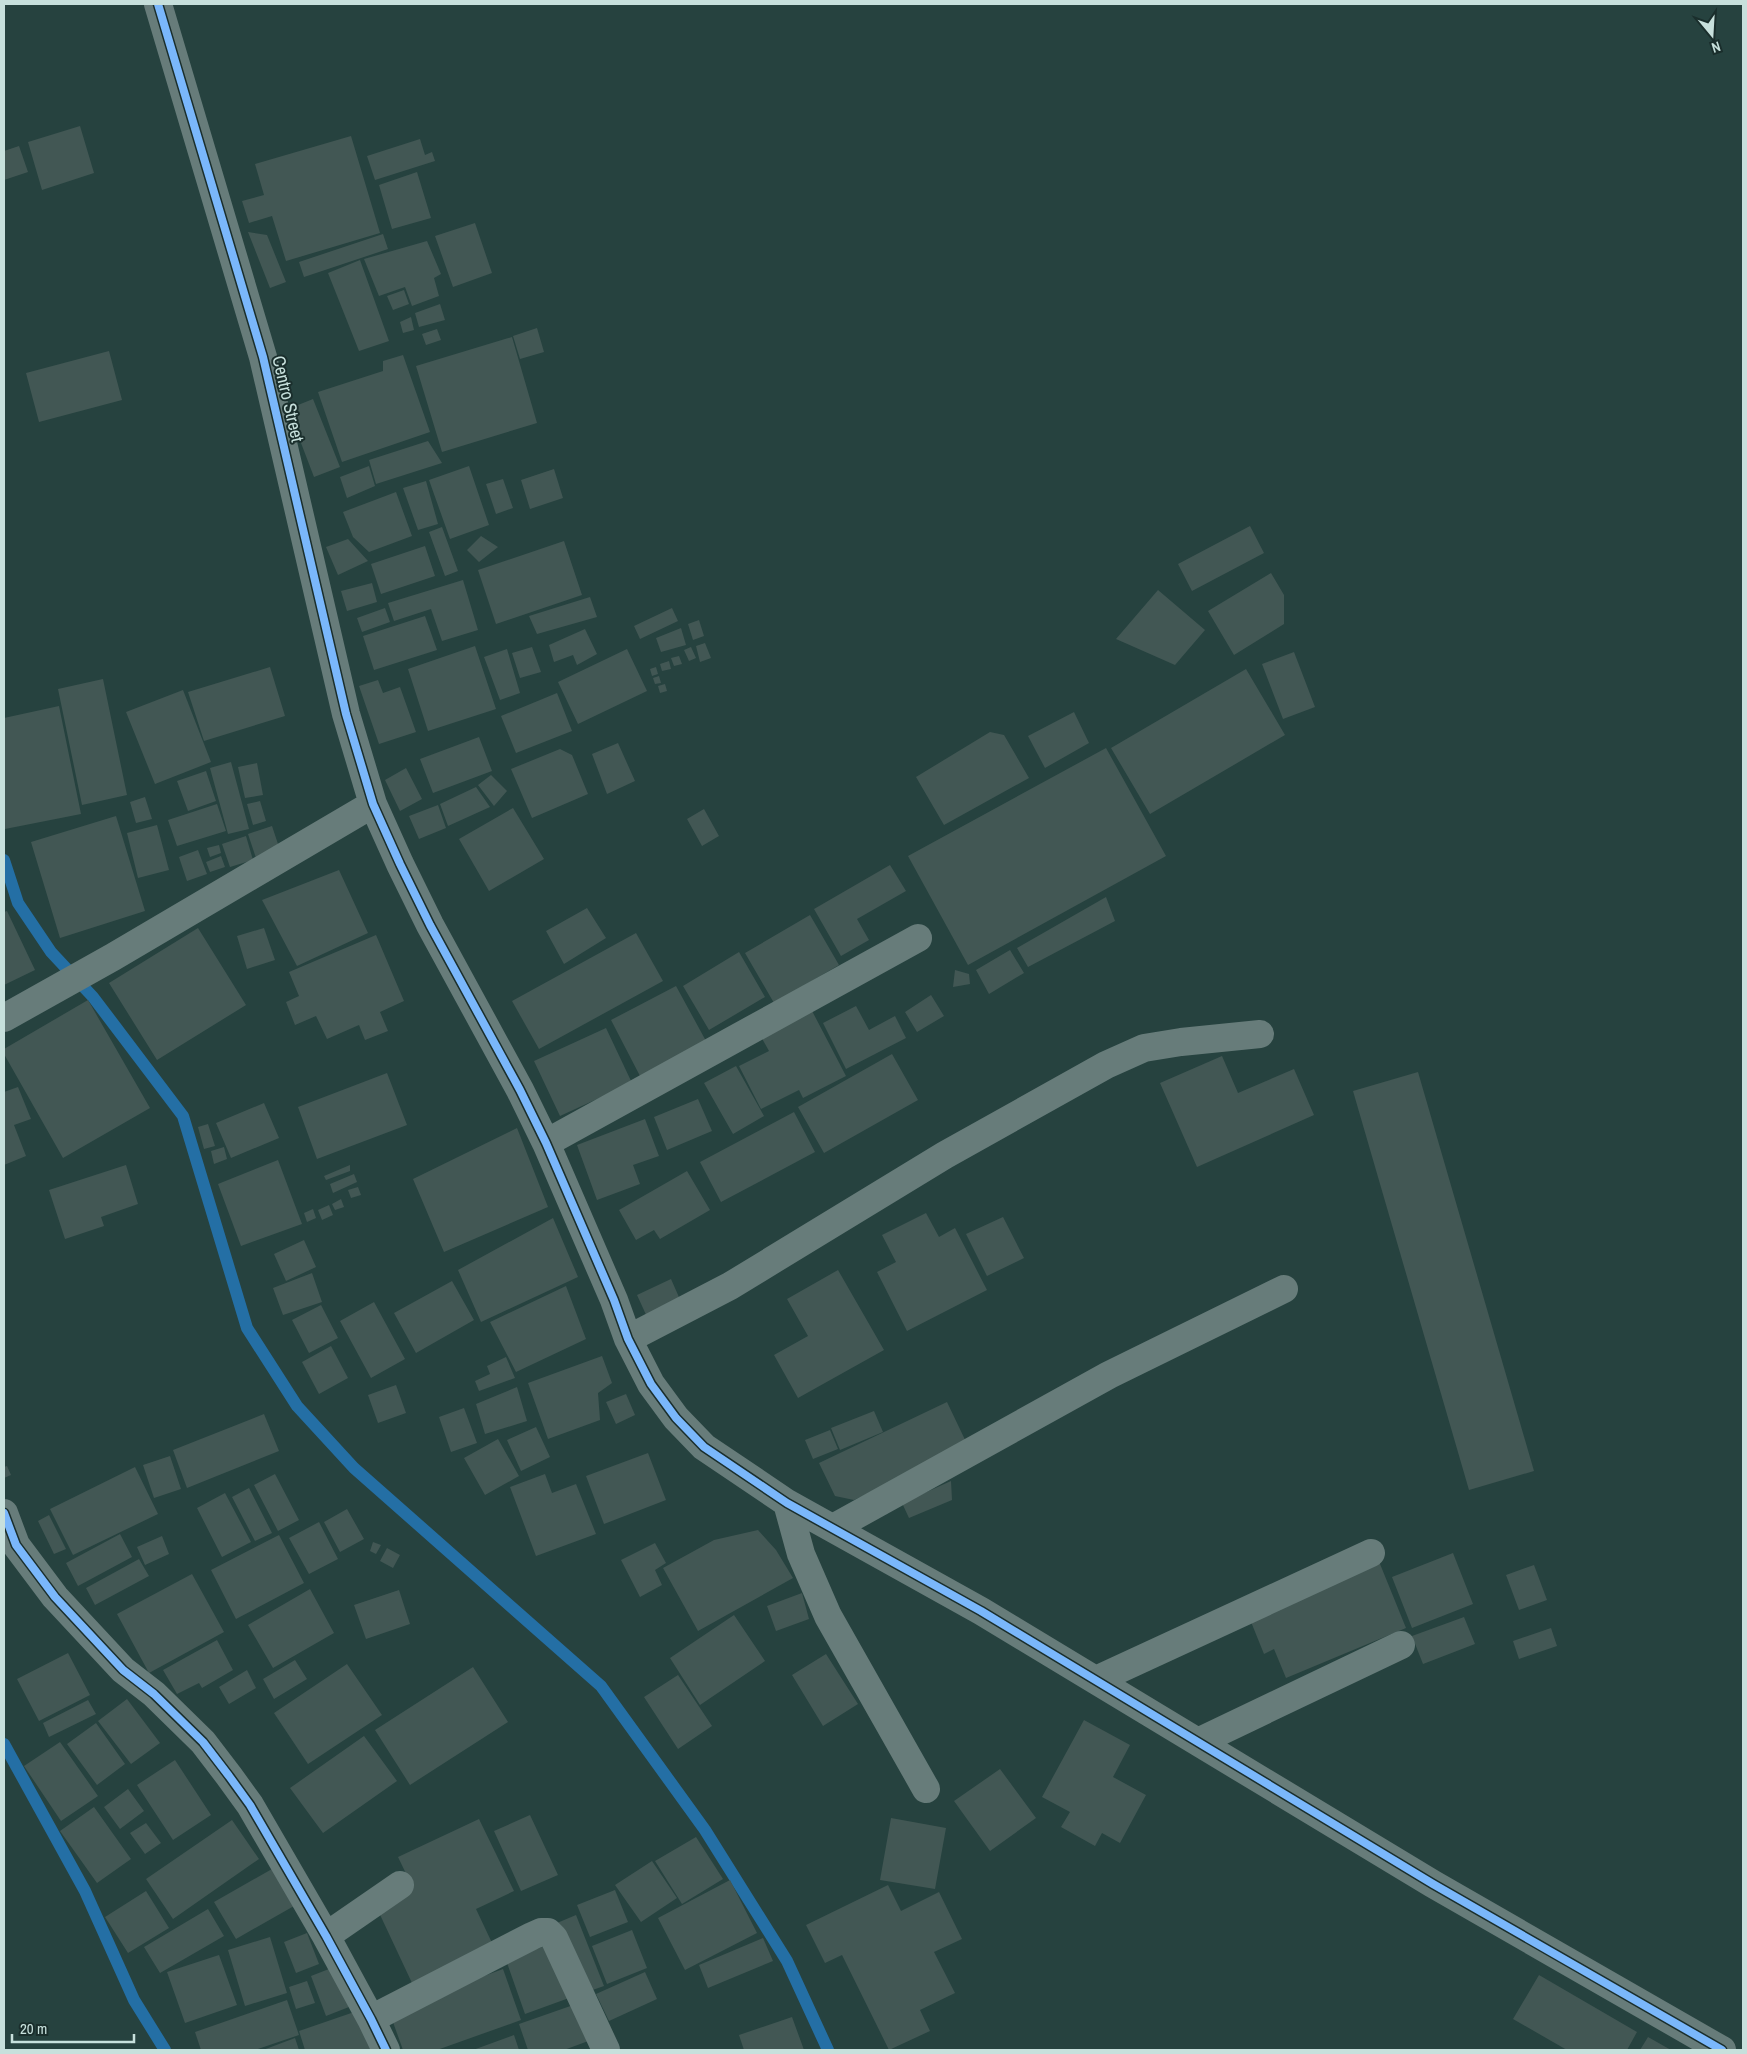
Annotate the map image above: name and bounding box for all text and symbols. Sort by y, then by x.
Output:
north arrow [1687,10,1737,60]
text: N [1709,38,1723,57]
street label: Centro Street [266,353,311,444]
scale bar [12,2012,135,2044]
text: 20 m [20,2018,47,2039]

